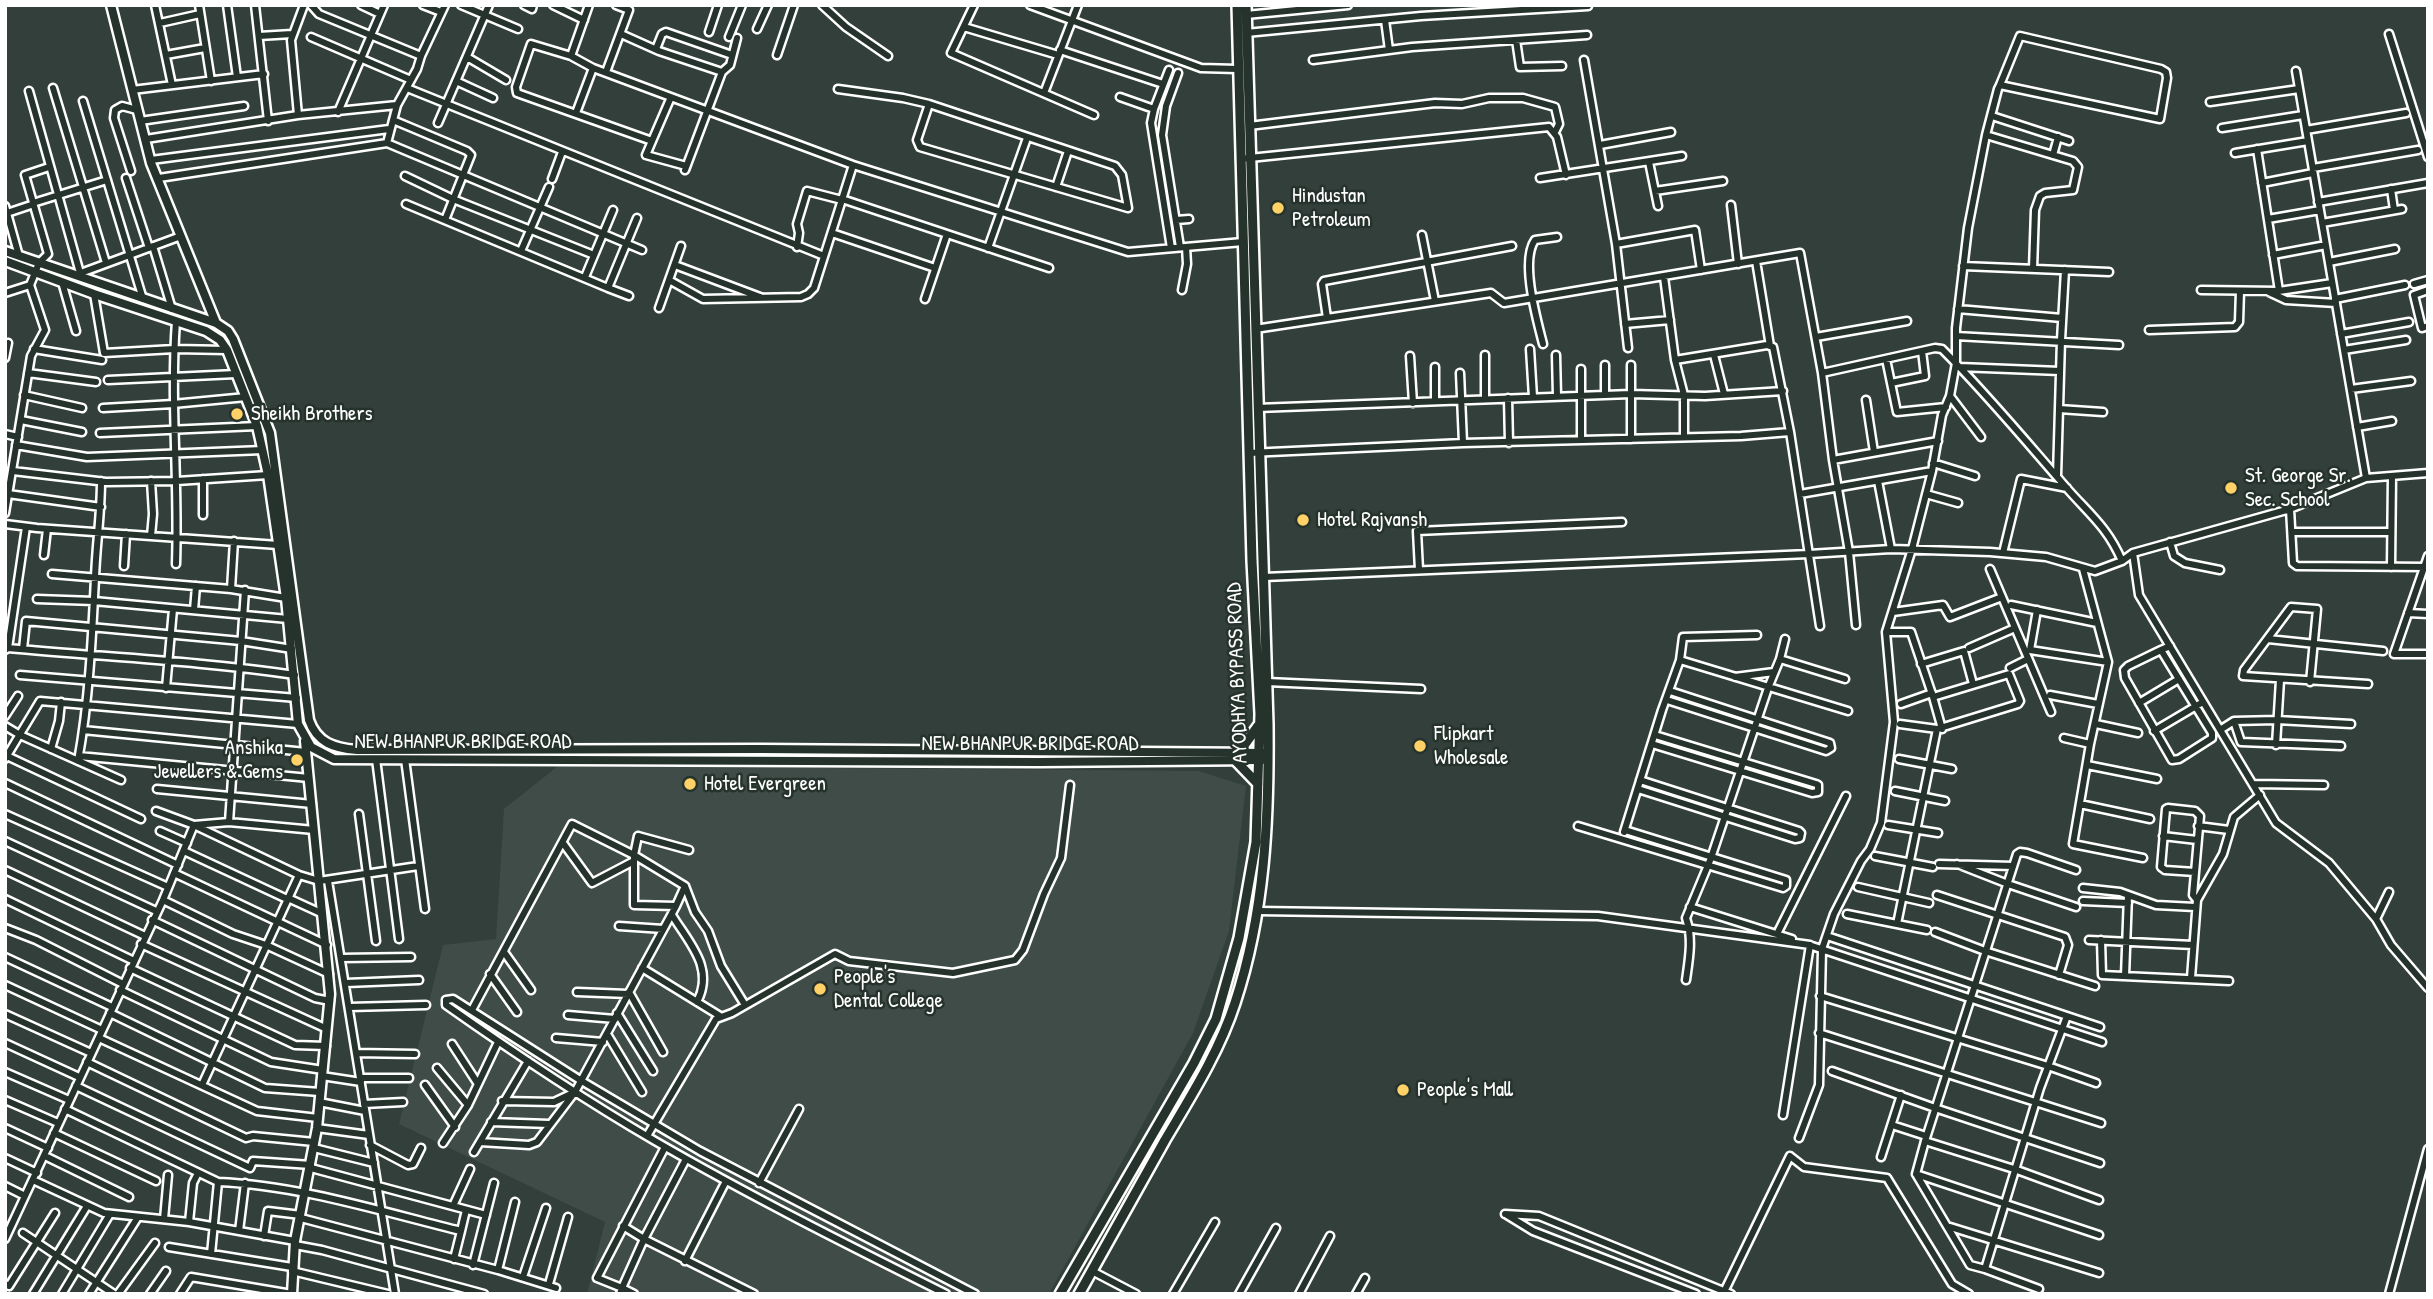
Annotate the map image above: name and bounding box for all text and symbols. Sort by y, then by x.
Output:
place label: Hindustan Petroleum [1292,183,1371,233]
marker: Hindustan Petroleum [1270,200,1286,216]
place label: Sheikh Brothers [251,401,373,427]
marker: Sheikh Brothers [229,406,245,422]
place label: St. George Sr. Sec. School [2245,463,2351,513]
marker: St. George Sr. Sec. School [2223,480,2239,496]
place label: Hotel Rajvansh [1317,507,1427,533]
marker: Hotel Rajvansh [1295,512,1311,528]
street label: AYODHYA BYPASS ROAD [1222,582,1254,764]
place label: Flipkart Wholesale [1434,721,1508,771]
street label: NEW BHANPUR BRIDGE ROAD [355,729,571,755]
street label: NEW BHANPUR BRIDGE ROAD [922,731,1138,757]
place label: Anshika Jewellers & Gems [154,735,283,785]
marker: Flipkart Wholesale [1412,738,1428,754]
marker: Anshika Jewellers & Gems [289,752,305,768]
place label: Hotel Evergreen [704,771,826,797]
marker: Hotel Evergreen [682,776,698,792]
place label: People's Dental College [834,964,943,1014]
marker: People's Dental College [812,981,828,997]
place label: People's Mall [1417,1077,1513,1103]
marker: People's Mall [1395,1082,1411,1098]

